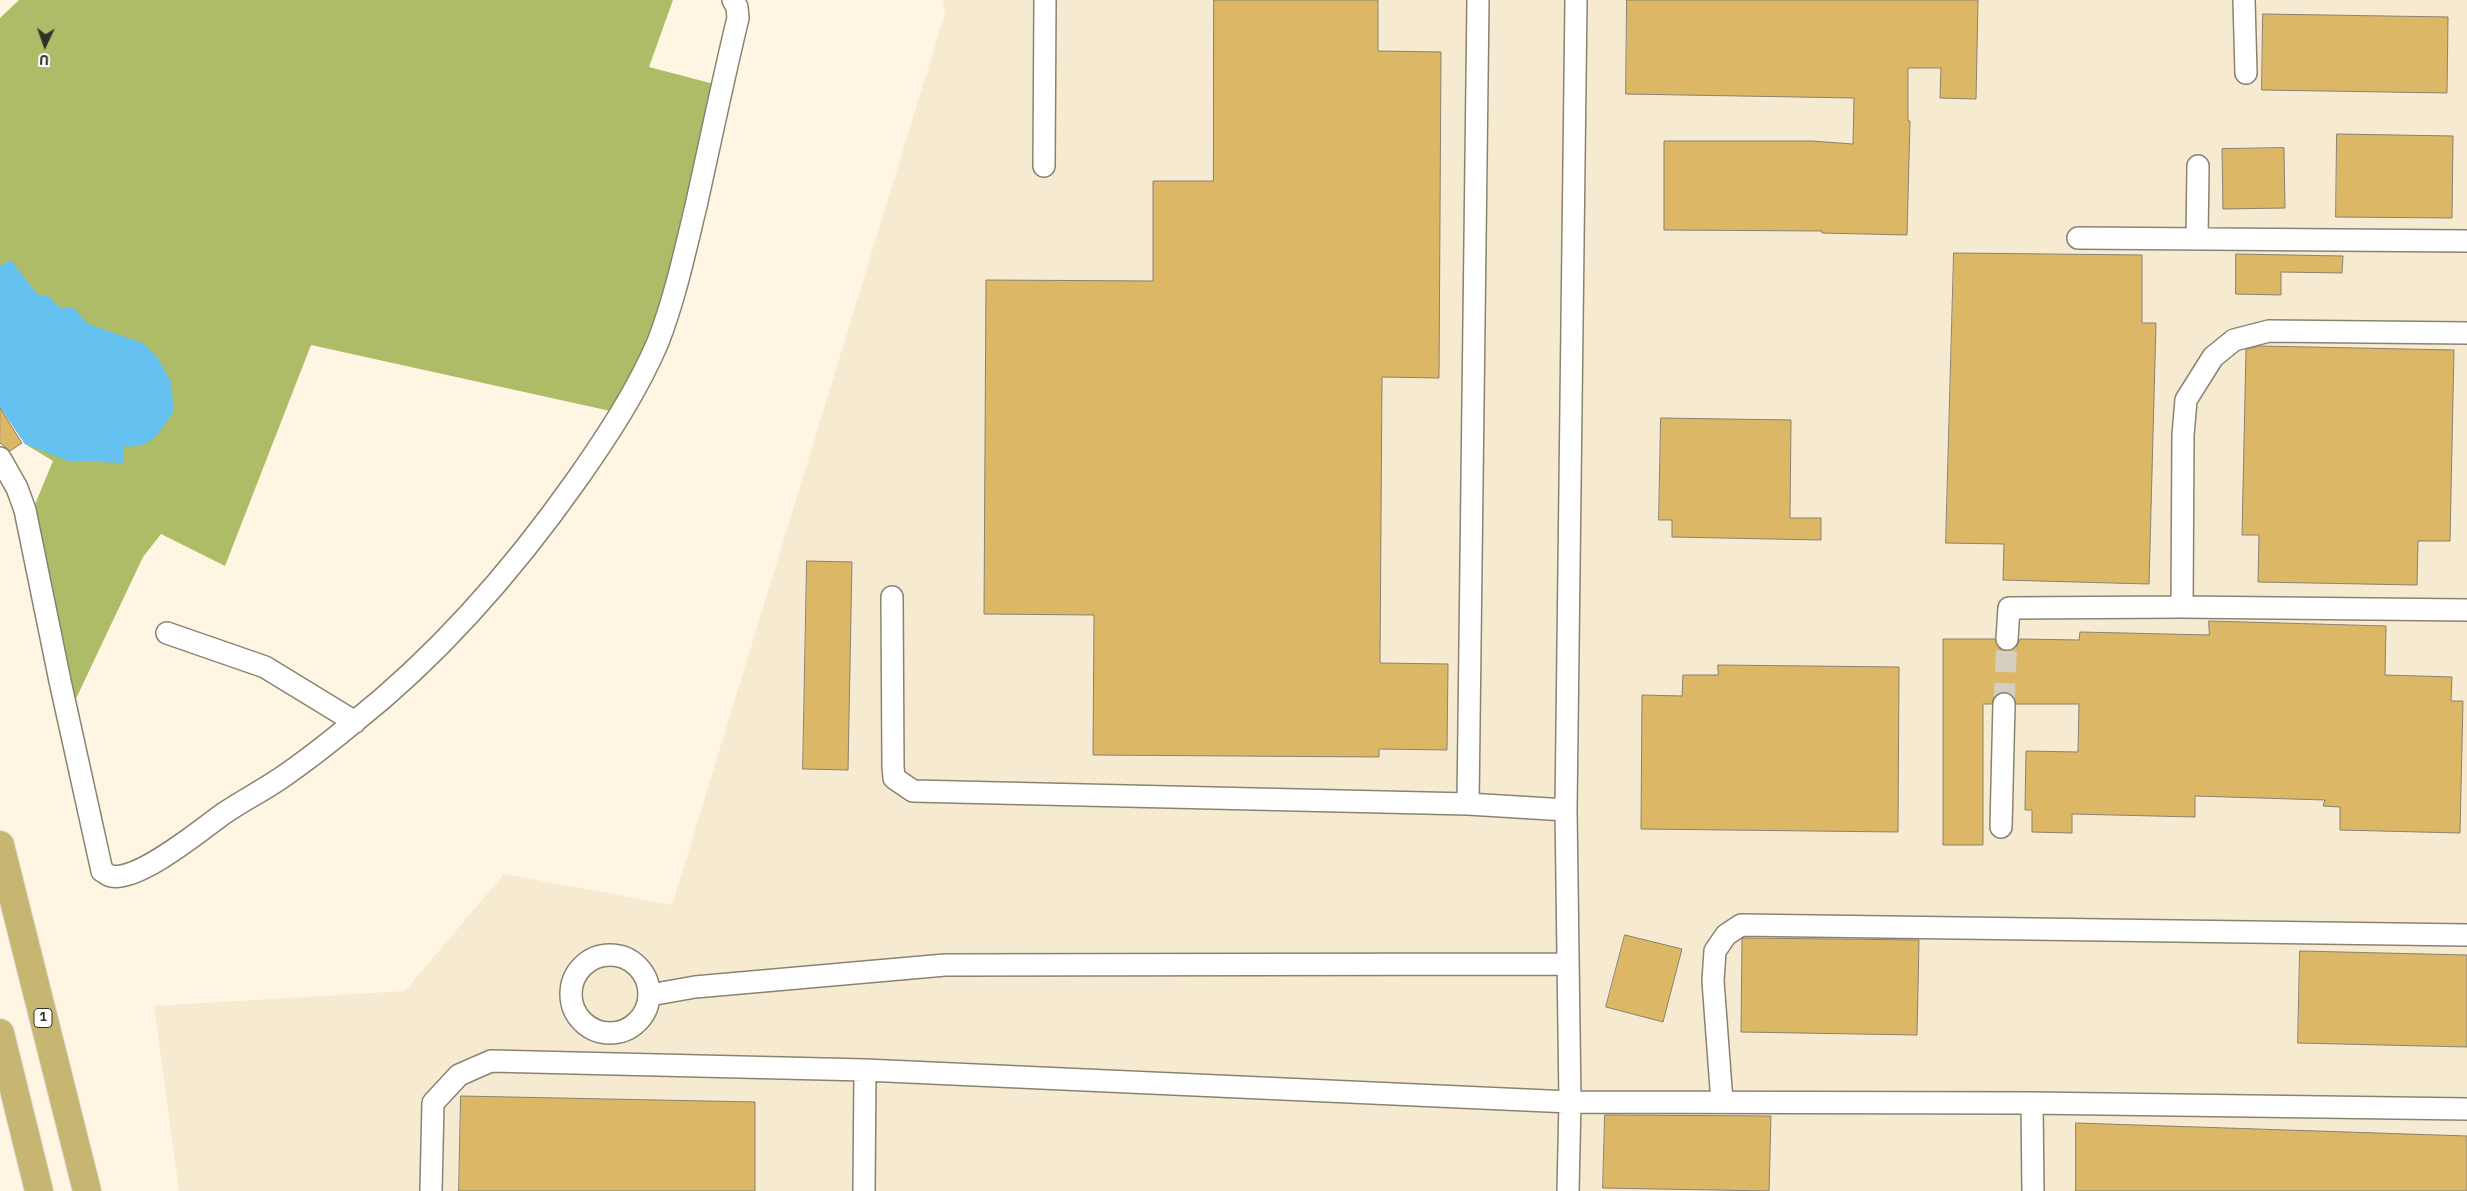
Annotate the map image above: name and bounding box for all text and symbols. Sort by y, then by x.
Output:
north arrow [20,20,70,70]
text: U [39,51,50,69]
road number: 1 [34,1008,52,1028]

